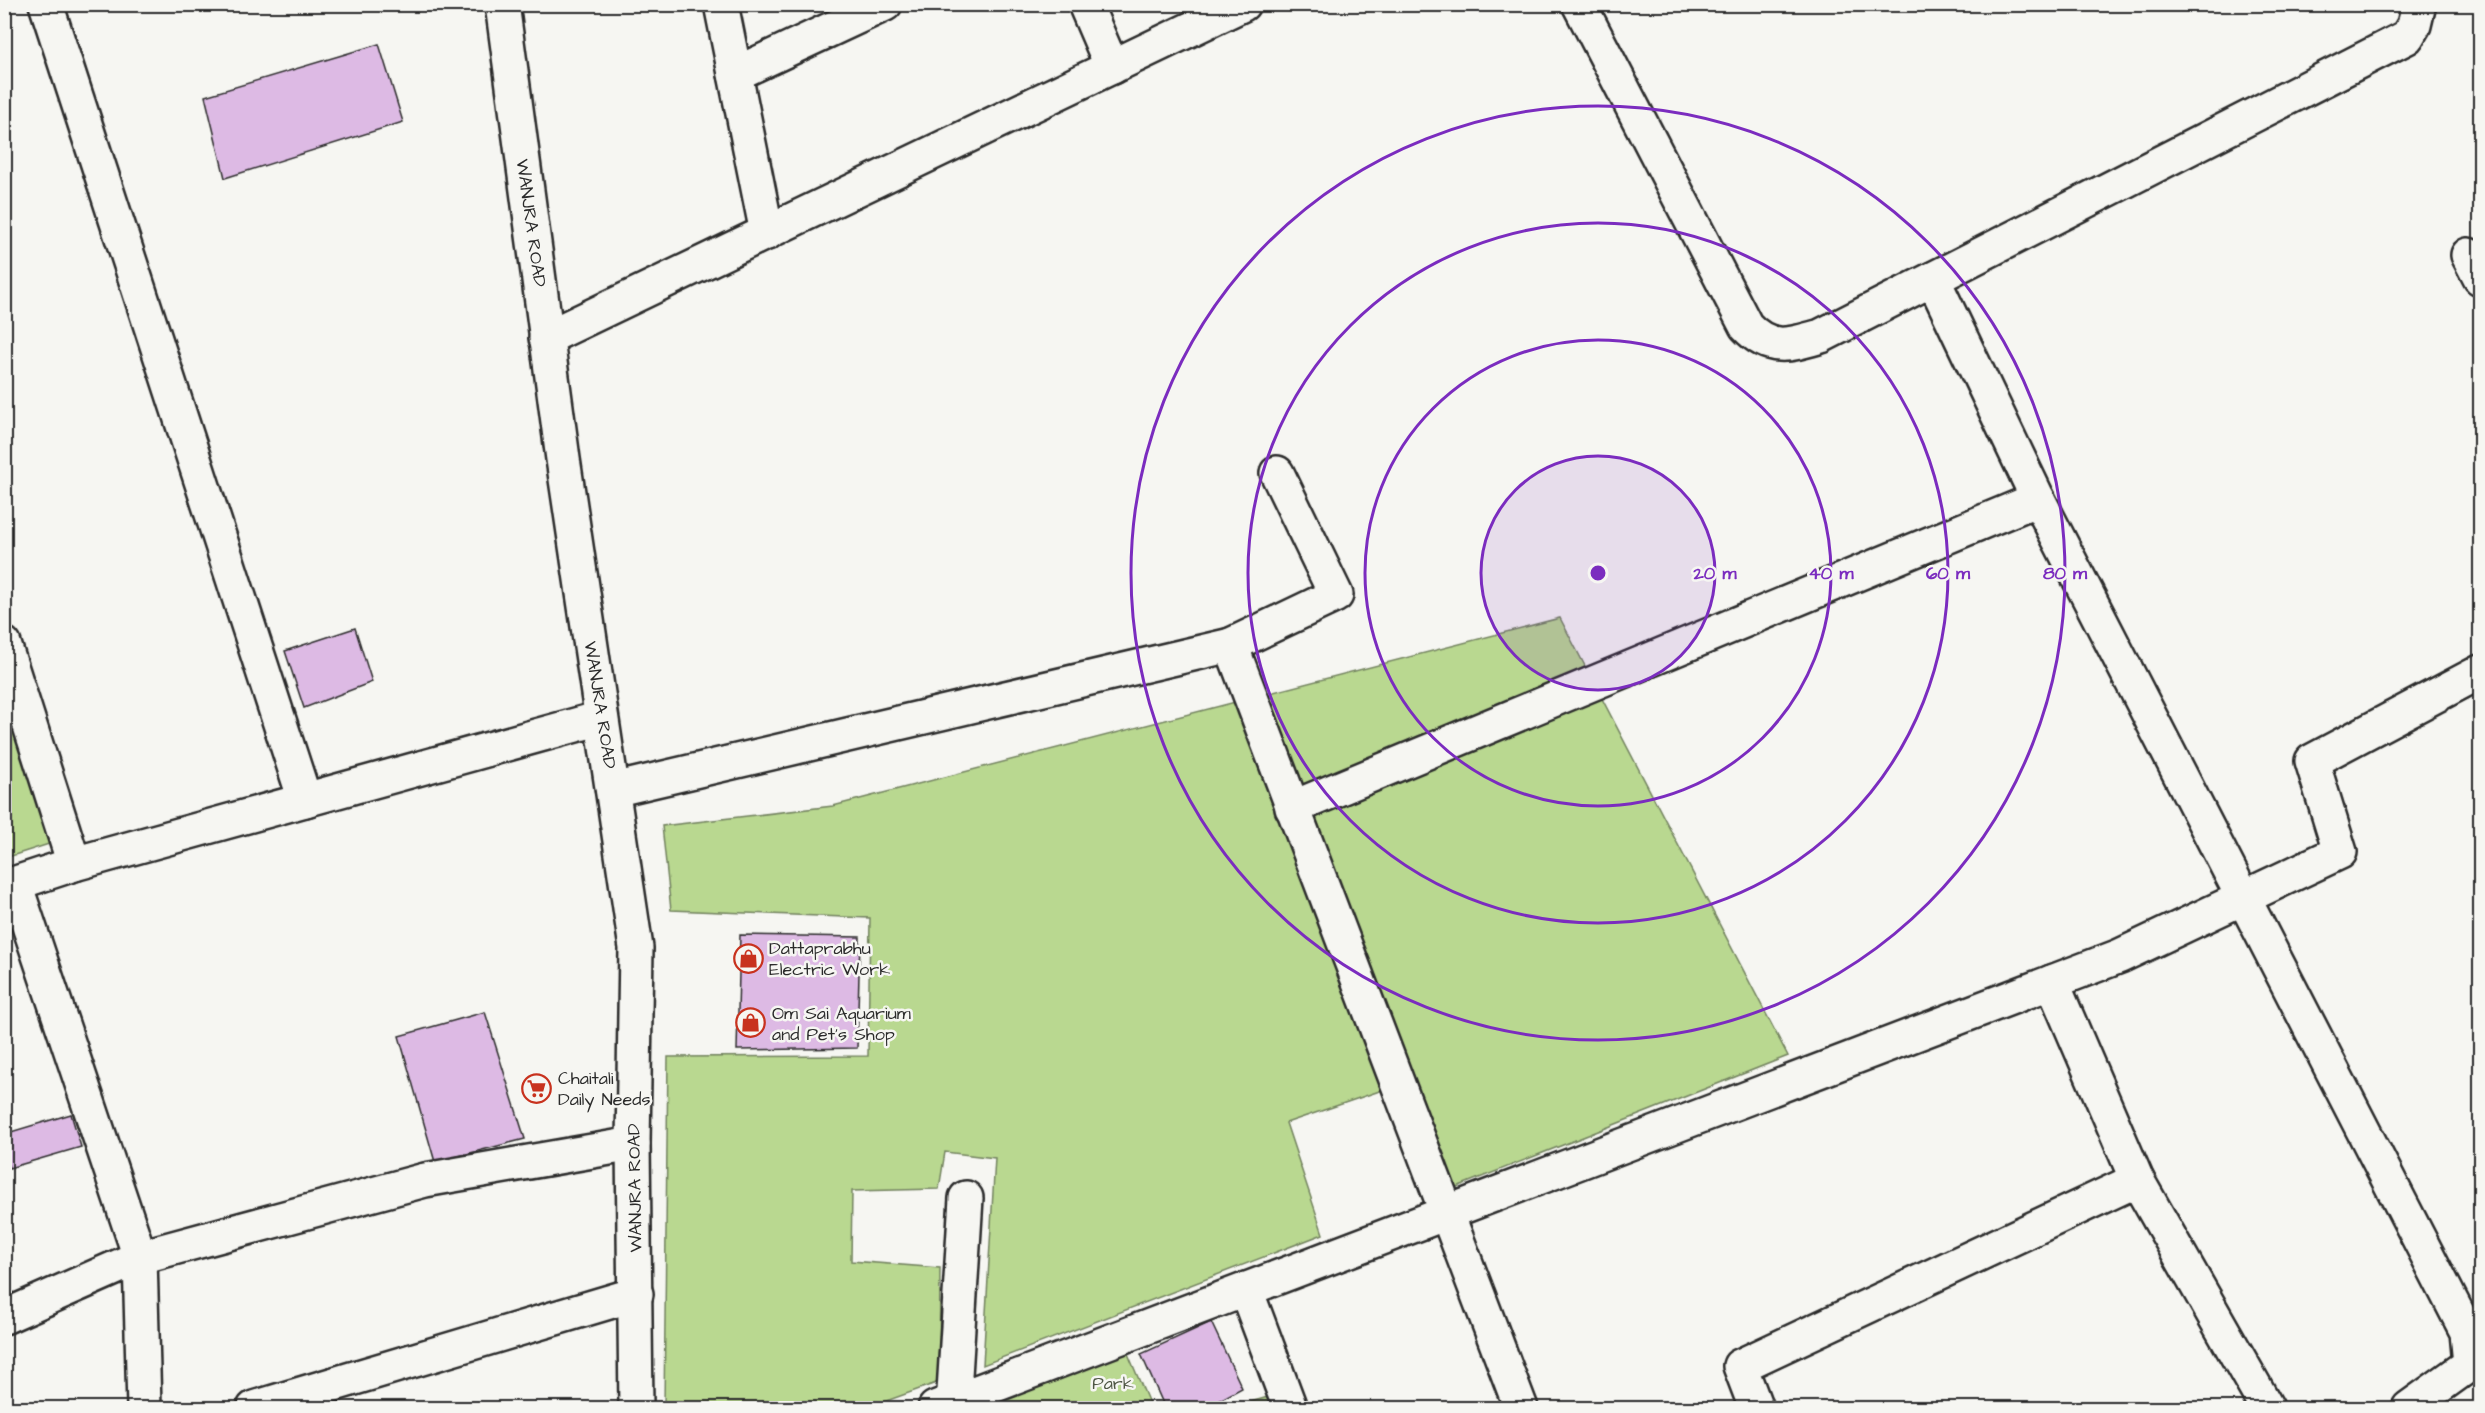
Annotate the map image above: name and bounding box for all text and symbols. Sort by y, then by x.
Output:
street label: WANJRA ROAD [510,157,552,289]
text: 20 m [1693,561,1737,586]
text: 40 m [1809,561,1854,586]
text: 60 m [1926,561,1971,586]
text: 80 m [2043,561,2088,586]
centre of rings [1588,563,1608,583]
street label: WANJRA ROAD [578,639,622,771]
place label: Dattaprabhu Electric Work [769,936,890,982]
shop icon: Dattaprabhu Electric Work [732,942,764,974]
place label: Om Sai Aquarium and Pet's Shop [772,1001,911,1047]
shop icon: Om Sai Aquarium and Pet's Shop [735,1007,767,1039]
place label: Chaitali Daily Needs [558,1066,651,1113]
supermarket icon: Chaitali Daily Needs [521,1072,553,1104]
street label: WANJRA ROAD [621,1123,649,1253]
park label: Park [1092,1371,1134,1396]

